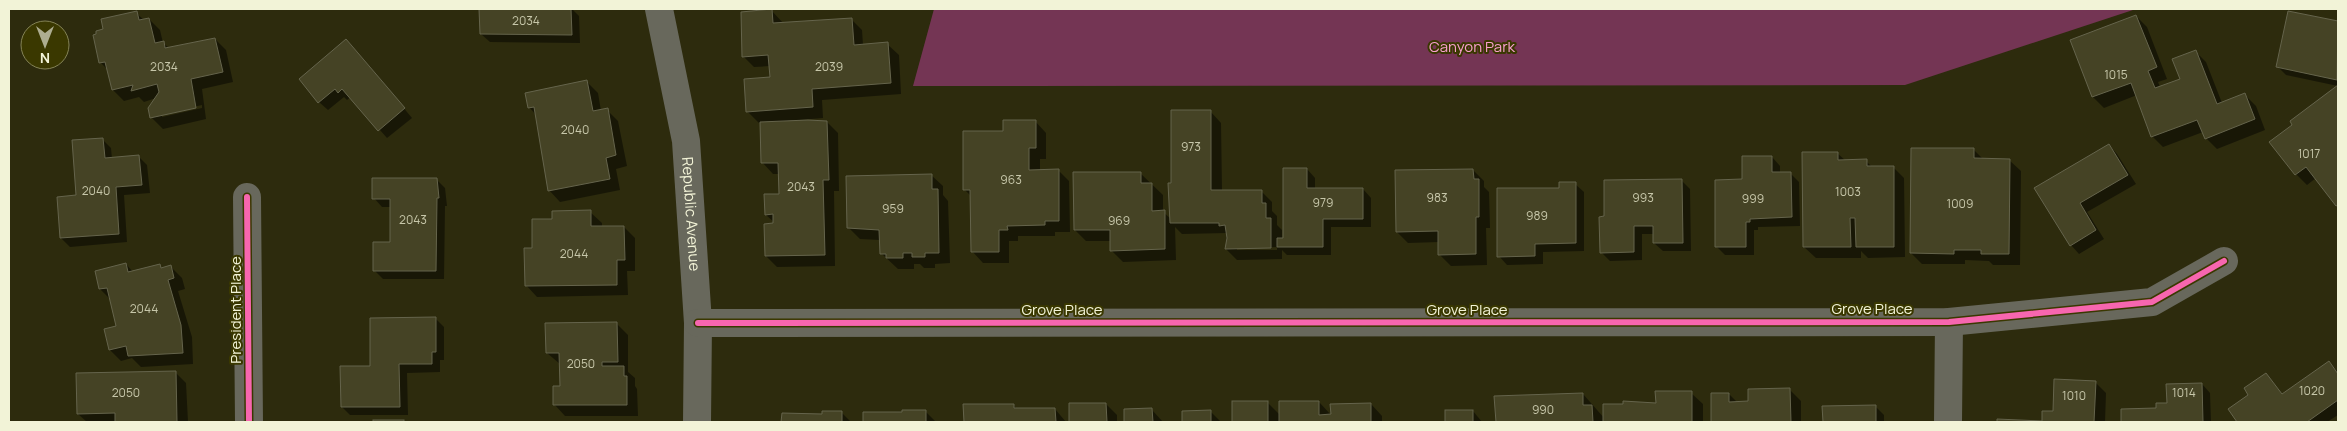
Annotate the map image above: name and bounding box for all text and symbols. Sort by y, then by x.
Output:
house number: 2034 [512,12,540,29]
north arrow [20,20,70,70]
park label: Canyon Park [1429,36,1516,57]
text: N [40,49,50,68]
house number: 2034 [150,58,178,75]
house number: 2039 [815,58,843,75]
house number: 1015 [2104,66,2128,83]
house number: 2040 [561,121,589,138]
house number: 973 [1181,138,1201,155]
house number: 1017 [2298,145,2320,162]
street label: Republic Avenue [677,156,706,272]
house number: 963 [1000,171,1022,188]
house number: 2043 [787,178,815,195]
house number: 2040 [82,182,110,199]
house number: 1003 [1835,183,1861,200]
house number: 983 [1426,189,1448,206]
house number: 993 [1632,189,1654,206]
house number: 999 [1742,190,1764,207]
house number: 979 [1313,194,1333,211]
house number: 1009 [1947,195,1973,212]
house number: 959 [882,200,904,217]
house number: 989 [1526,207,1548,224]
house number: 2043 [399,211,427,228]
house number: 969 [1108,212,1130,229]
house number: 2044 [560,245,588,262]
street label: President Place [225,256,246,364]
street label: Grove Place [1831,298,1913,319]
street label: Grove Place [1021,299,1103,320]
street label: Grove Place [1426,299,1508,320]
house number: 2044 [130,300,158,317]
house number: 2050 [567,355,595,372]
house number: 1020 [2299,382,2325,399]
house number: 2050 [112,384,140,401]
house number: 1014 [2172,384,2196,401]
house number: 1010 [2062,387,2086,404]
house number: 990 [1532,401,1554,418]

